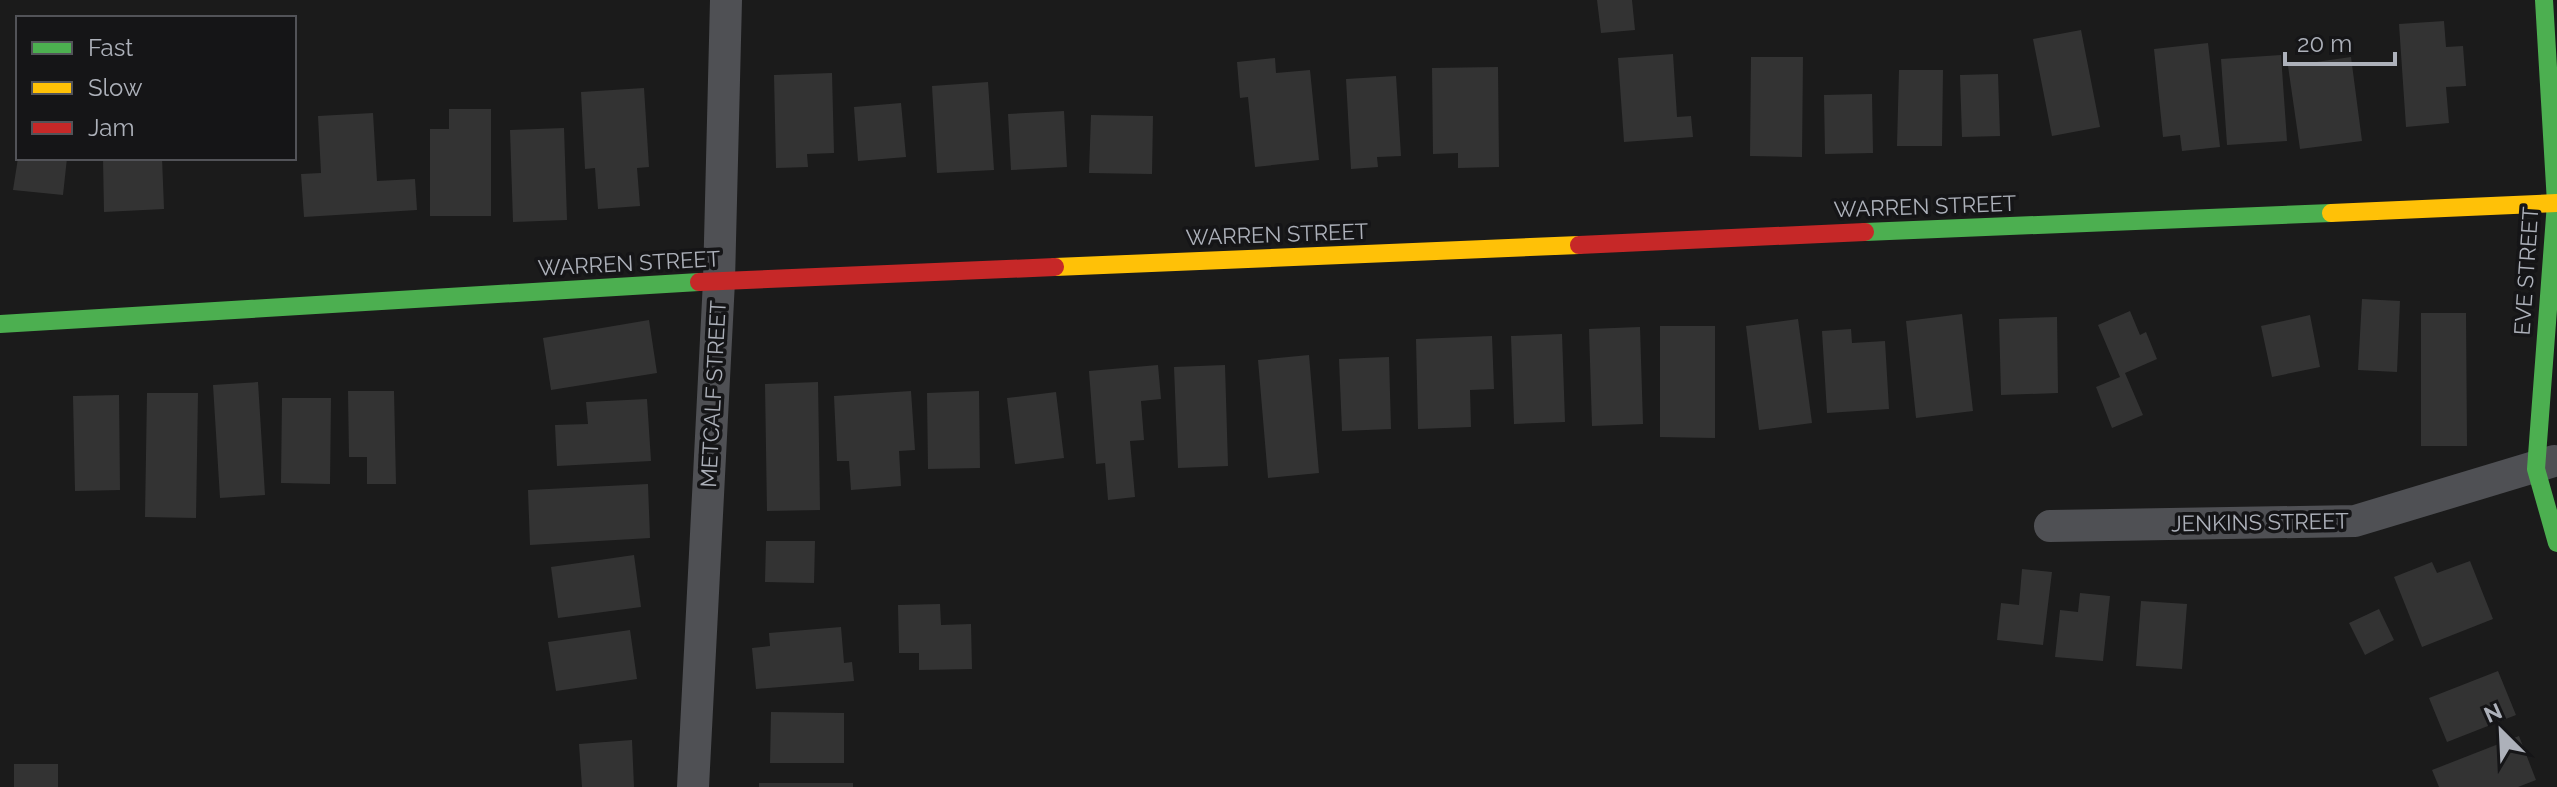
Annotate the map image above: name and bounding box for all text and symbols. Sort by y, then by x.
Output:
legend [16,16,296,160]
scale bar [2285,16,2395,66]
text: 20 m [2297,29,2352,58]
text: Fast [88,33,133,62]
text: Slow [88,73,143,102]
text: Jam [88,113,134,142]
street label: WARREN STREET [1833,190,2017,222]
street label: EVE STREET [2509,205,2543,336]
street label: WARREN STREET [1185,218,1369,250]
street label: WARREN STREET [537,245,721,281]
street label: METCALF STREET [695,299,731,488]
street label: JENKINS STREET [2171,507,2350,537]
north arrow [2461,691,2541,771]
text: N [2480,697,2506,728]

